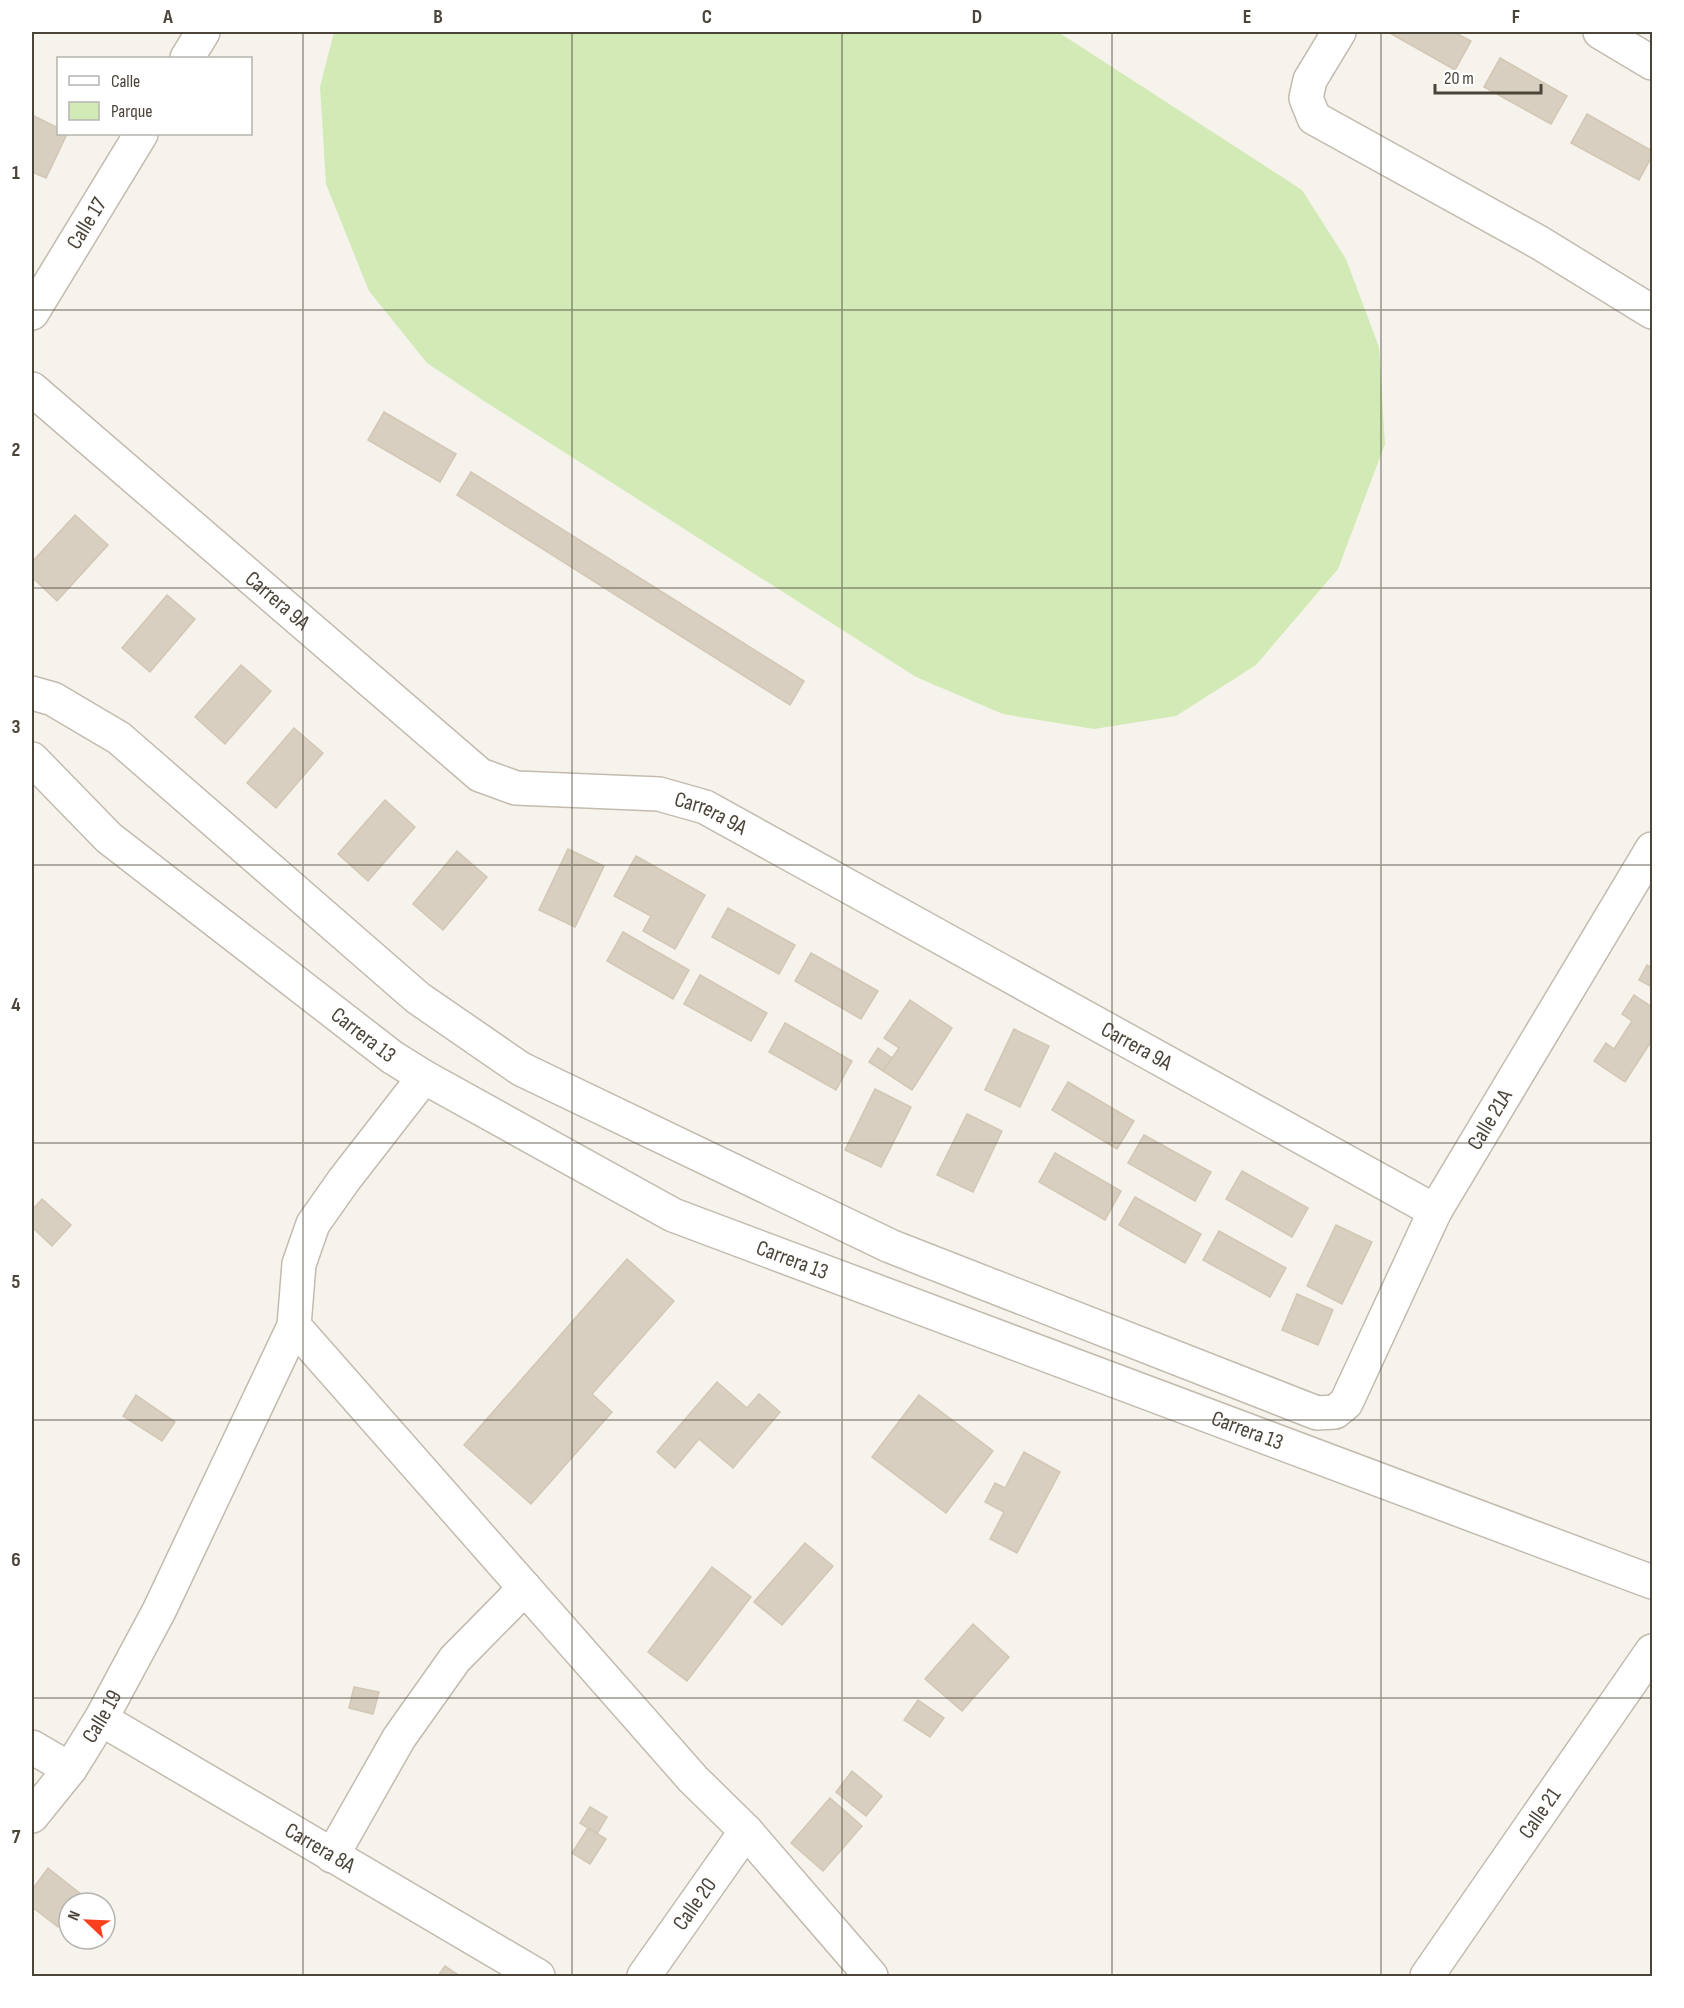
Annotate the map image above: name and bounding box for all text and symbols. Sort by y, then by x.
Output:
text: A [162,5,173,29]
text: B [433,5,443,29]
text: C [702,5,712,29]
text: D [972,5,982,29]
text: E [1243,5,1251,29]
text: F [1512,5,1520,29]
legend [57,57,252,135]
scale bar [1435,57,1542,95]
text: 20 m [1444,68,1474,89]
text: Calle [111,71,140,92]
text: Parque [111,101,152,122]
text: 1 [12,161,20,185]
street label: Calle 17 [61,192,113,254]
text: 2 [12,438,20,462]
street label: Carrera 9A [239,565,316,636]
text: 3 [12,715,21,739]
street label: Carrera 9A [671,786,752,841]
text: 4 [11,993,21,1017]
street label: Carrera 13 [326,1001,401,1068]
street label: Carrera 9A [1096,1015,1177,1077]
street label: Calle 21A [1461,1084,1519,1155]
street label: Carrera 13 [753,1234,832,1285]
text: 5 [12,1270,21,1294]
street label: Carrera 13 [1208,1405,1287,1456]
text: 6 [11,1548,21,1572]
street label: Calle 19 [76,1685,128,1748]
street label: Calle 21 [1513,1782,1567,1844]
street label: Carrera 8A [280,1817,360,1879]
text: 7 [12,1825,21,1849]
street label: Calle 20 [667,1872,722,1936]
north arrow [57,1891,117,1951]
text: N [64,1908,85,1923]

